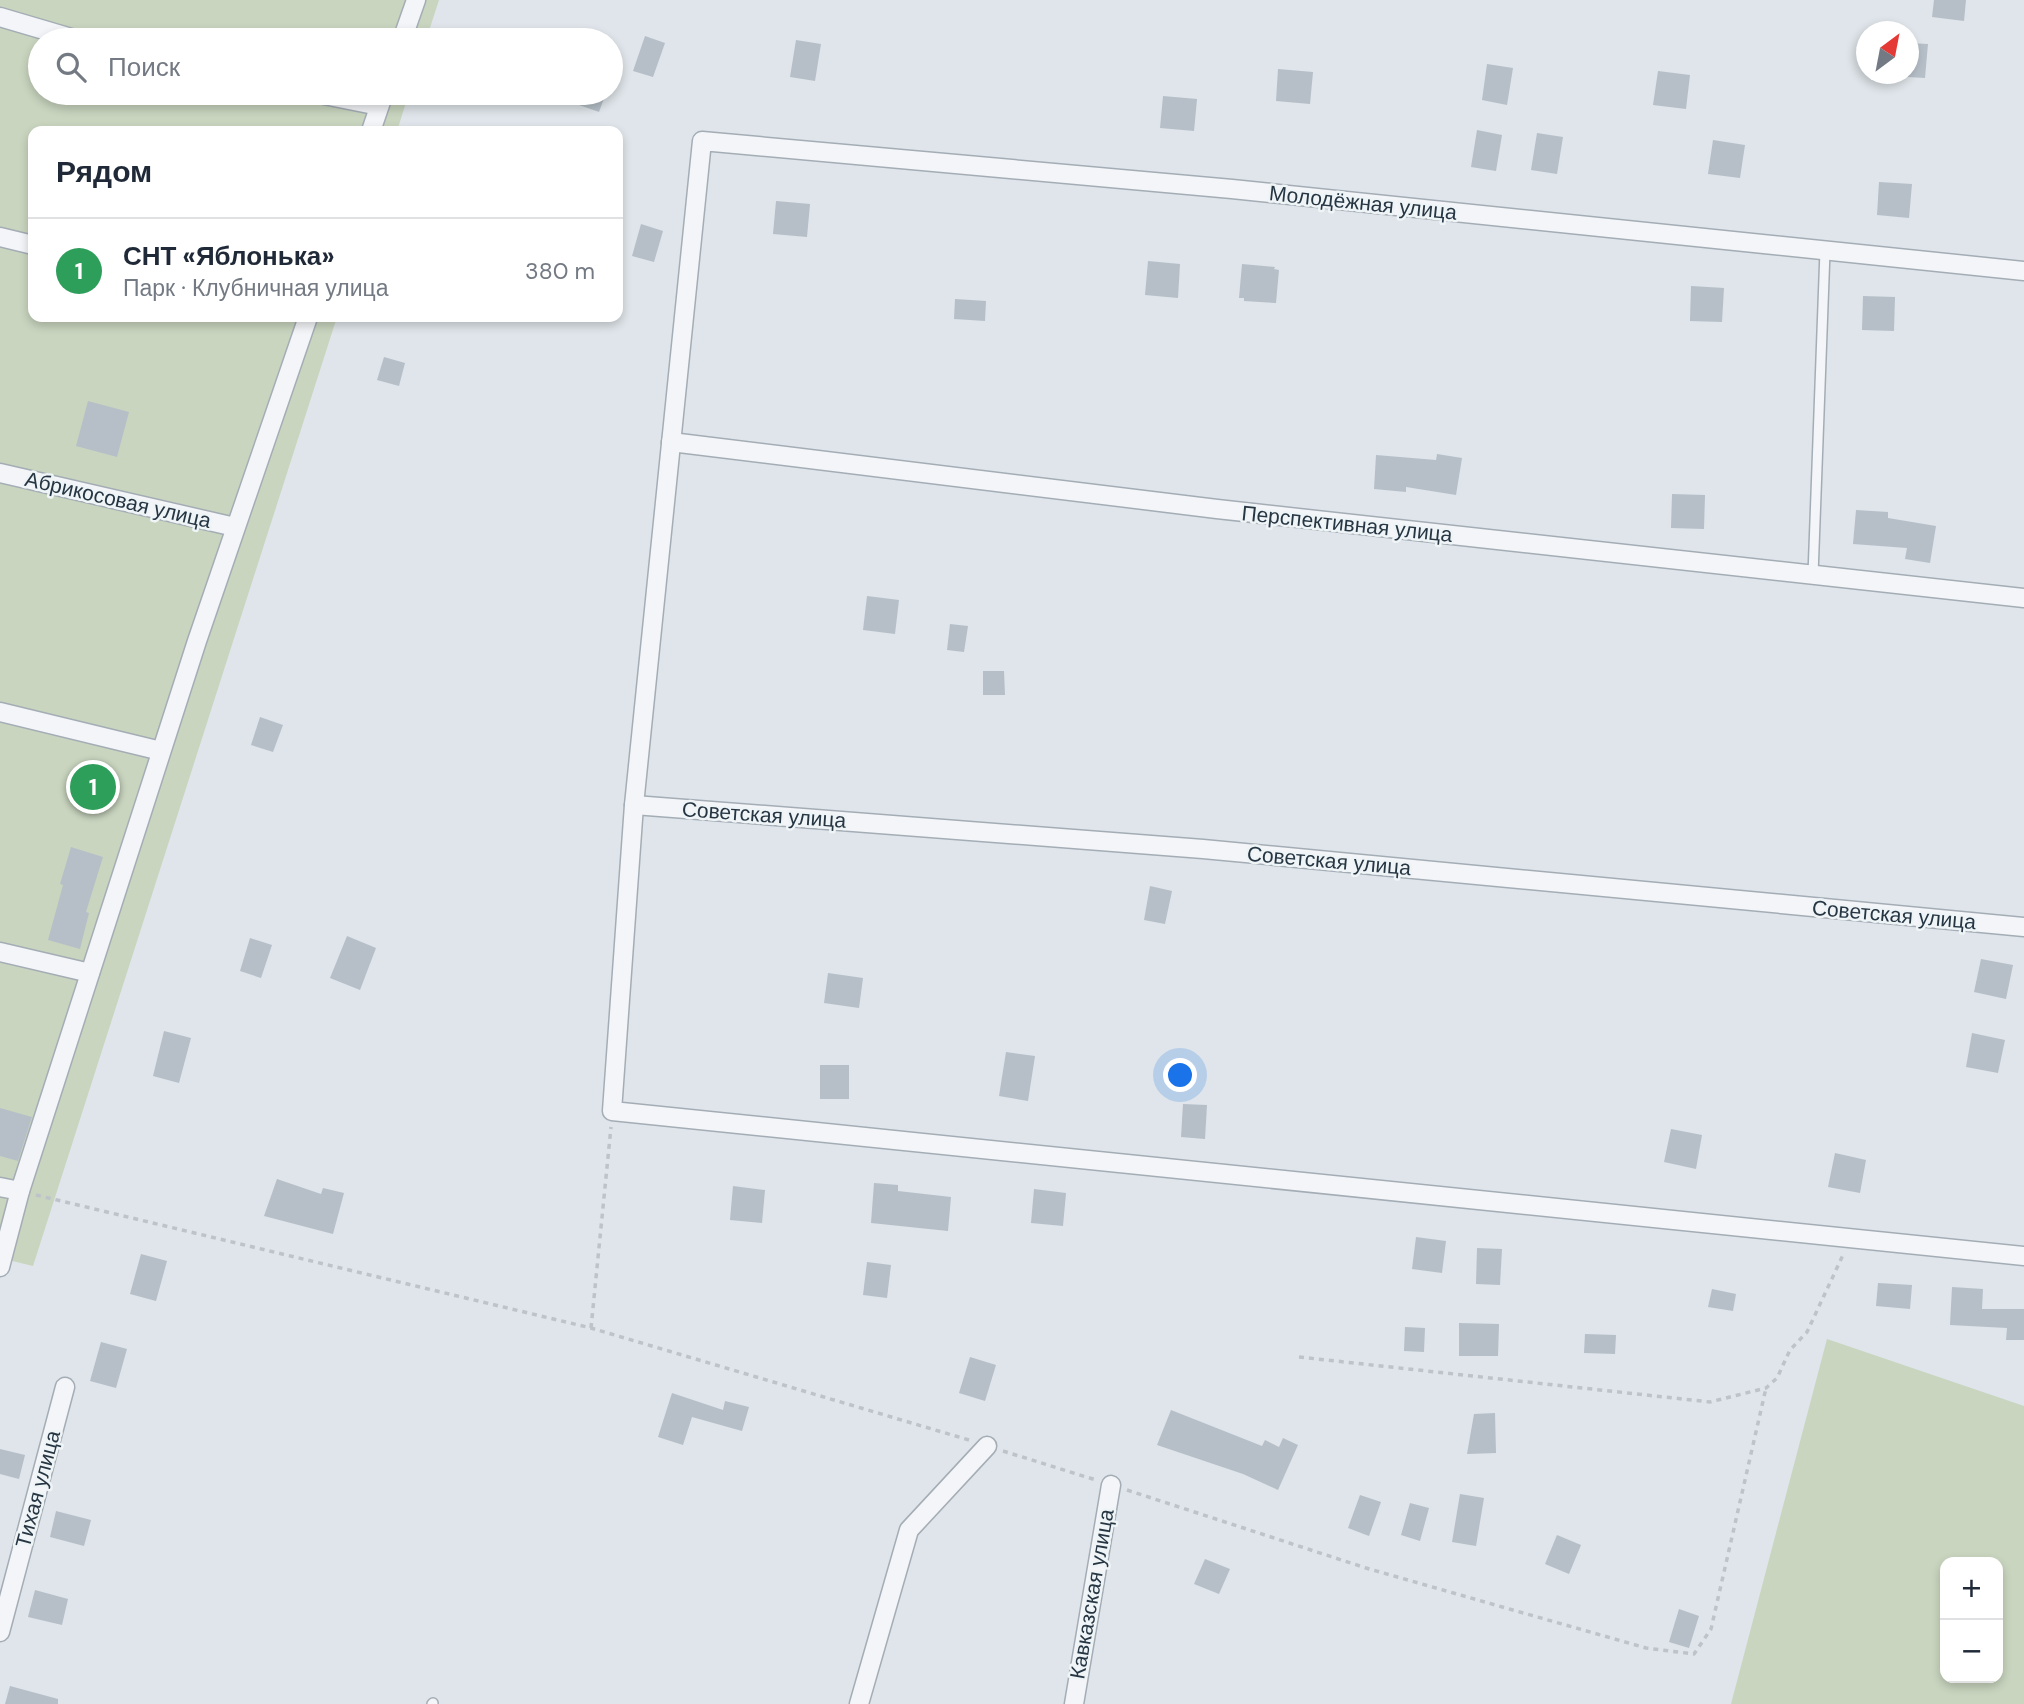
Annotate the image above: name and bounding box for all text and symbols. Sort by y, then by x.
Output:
north arrow [1856,21,1919,84]
search box [28,28,623,105]
icon: search [52,48,90,86]
text: Поиск [108,50,180,84]
text: Рядом [56,152,152,191]
street label: Молодёжная улица [1268,179,1459,227]
text: СНТ «Яблонька» [123,239,335,273]
text: 1 [75,256,83,286]
text: 380 m [525,256,595,286]
text: Парк · Клубничная улица [123,273,389,303]
street label: Абрикосовая улица [22,465,214,535]
street label: Перспективная улица [1240,499,1454,549]
pin: 1 [70,761,116,813]
street label: Советская улица [681,795,847,835]
street label: Советская улица [1246,840,1413,882]
street label: Советская улица [1811,894,1978,936]
your location [1163,1058,1197,1092]
street label: Тихая улица [9,1427,67,1551]
street label: Кавказская улица [1063,1507,1121,1681]
map controls [1940,1557,2003,1683]
button: + [1940,1557,2003,1620]
button: − [1940,1620,2003,1683]

